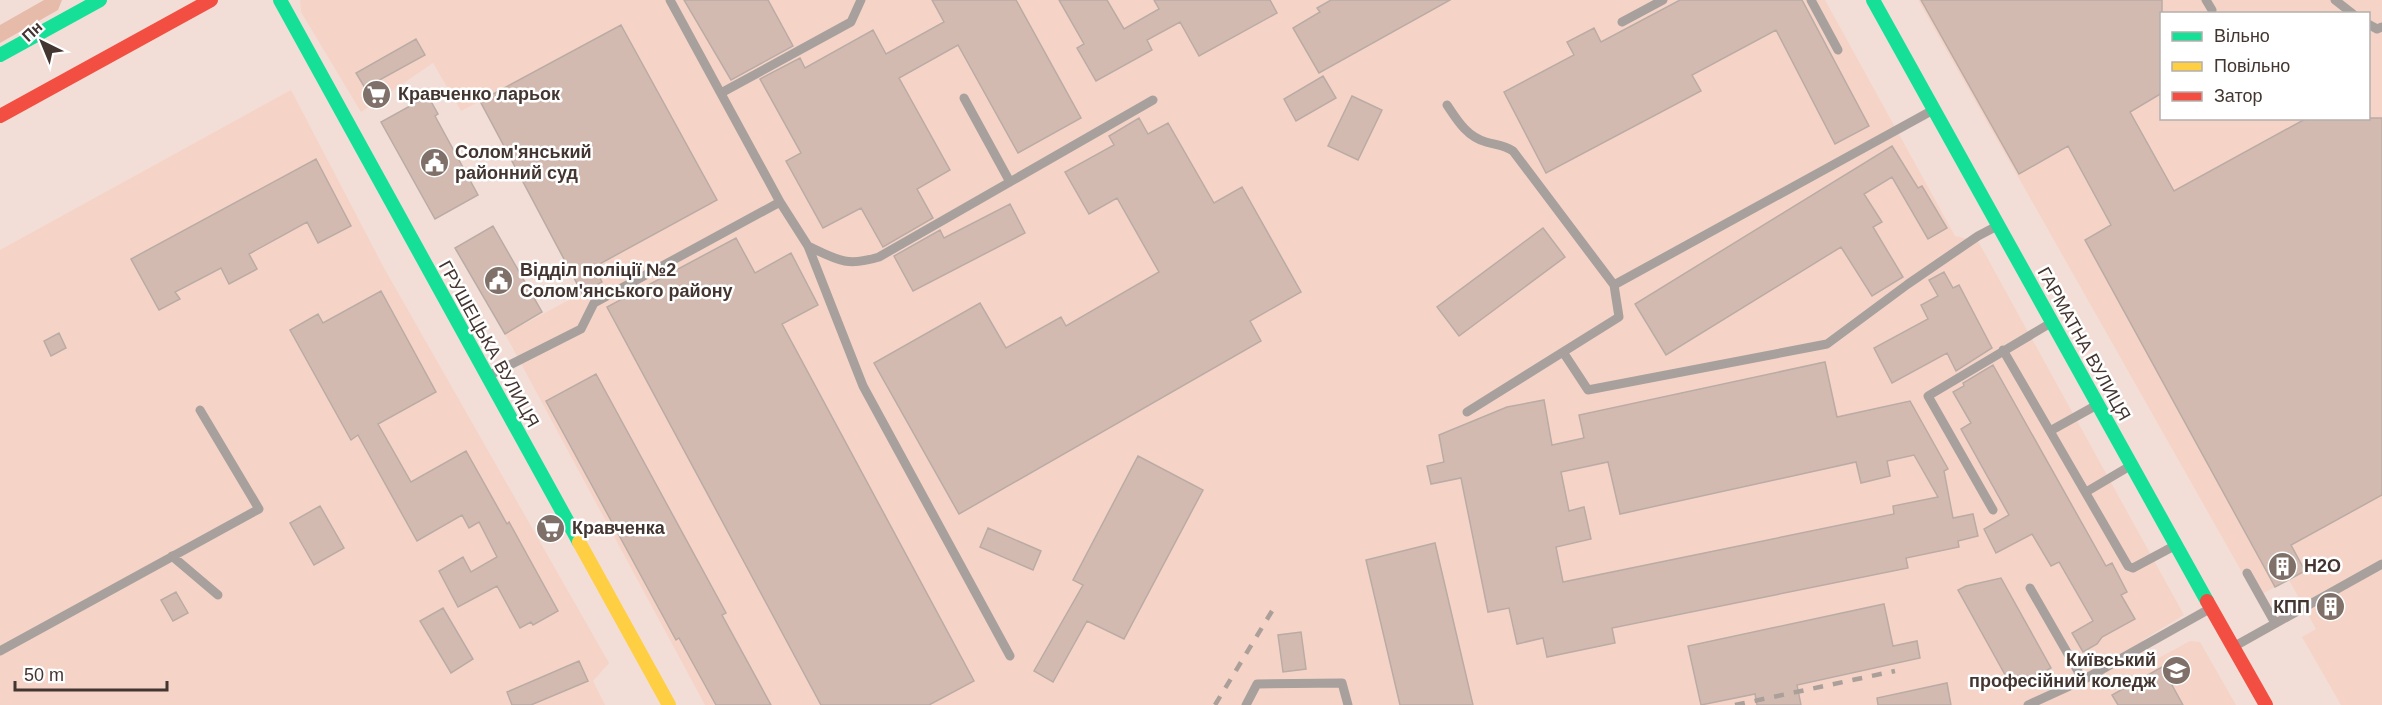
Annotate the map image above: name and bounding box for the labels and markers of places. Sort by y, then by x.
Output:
supermarket icon: Кравченко ларьок [361,78,393,110]
place label: Кравченко ларьок [398,84,561,104]
place label: Солом'янський районний суд [455,142,592,183]
public building icon: Солом'янський районний суд [418,146,450,178]
place label: Відділ поліції №2 Солом'янського району [520,260,733,301]
public building icon: Відділ поліції №2 Солом'янського району [483,264,515,296]
supermarket icon: Кравченка [535,512,567,544]
place label: Кравченка [572,518,666,538]
building icon: H2O [2267,550,2299,582]
place label: H2O [2304,556,2341,576]
building icon: КПП [2315,591,2347,623]
place label: КПП [2273,597,2310,617]
place label: Київський професійний коледж [1969,650,2156,691]
school or university icon: Київський професійний коледж [2161,654,2193,686]

